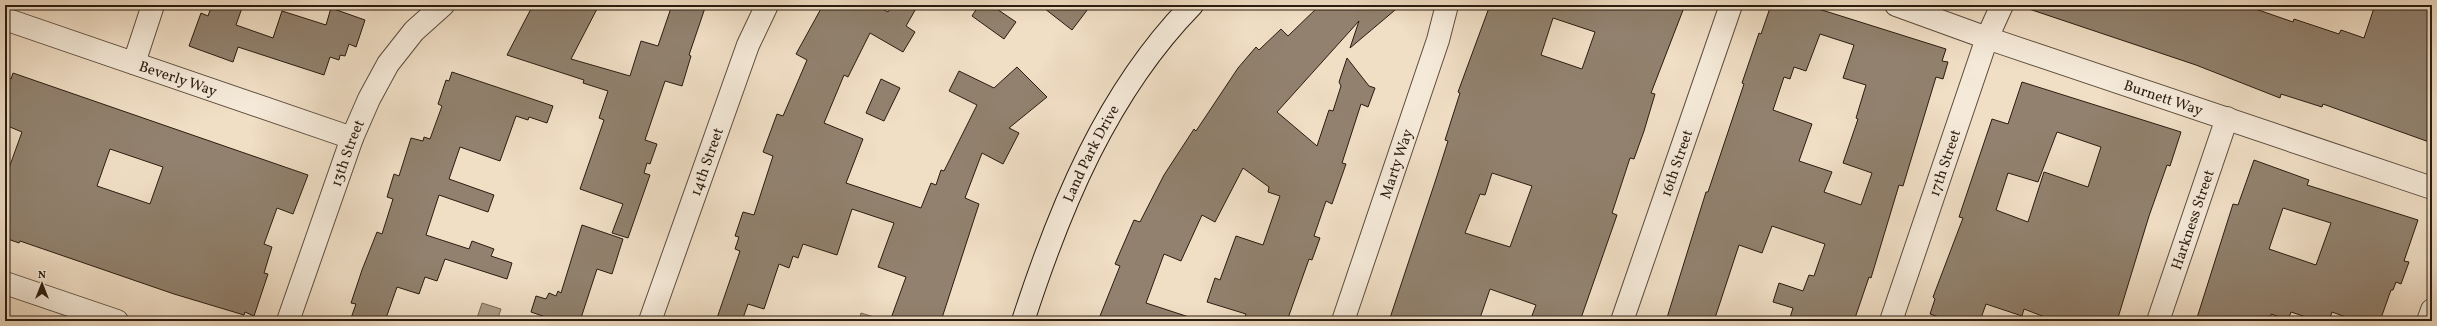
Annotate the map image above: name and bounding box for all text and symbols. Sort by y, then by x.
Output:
street label: Beverly Way [136,57,220,103]
street label: Burnett Way [2121,76,2205,122]
street label: Land Park Drive [1059,101,1125,206]
street label: 13th Street [327,117,371,190]
street label: 14th Street [686,125,730,199]
street label: Marty Way [1376,127,1419,202]
street label: 16th Street [1657,127,1699,200]
street label: 17th Street [1925,127,1967,200]
street label: Harkness Street [2167,167,2221,273]
north arrow [22,264,62,304]
text: N [38,268,46,283]

